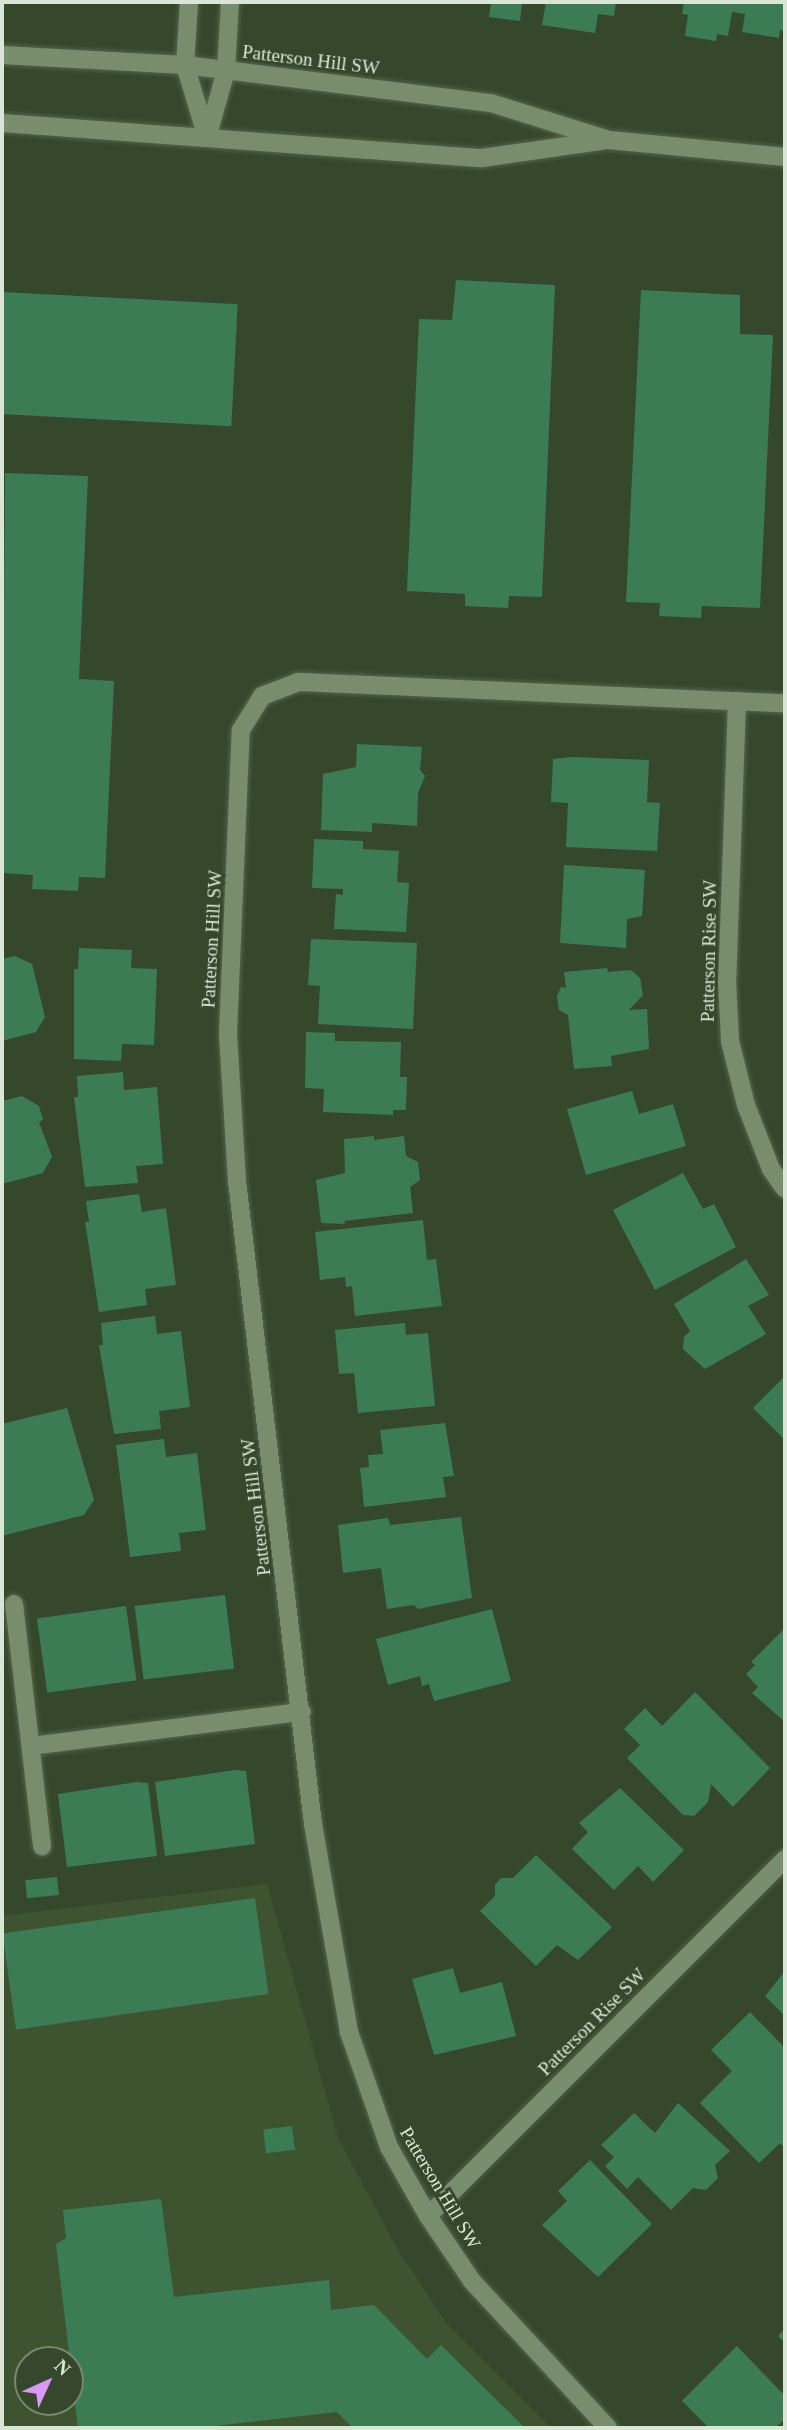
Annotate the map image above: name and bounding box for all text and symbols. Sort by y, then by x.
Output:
street label: Patterson Hill SW [241,40,381,80]
street label: Patterson Hill SW [197,869,227,1009]
street label: Patterson Rise SW [696,880,722,1022]
street label: Patterson Hill SW [236,1437,276,1577]
street label: Patterson Rise SW [534,1964,650,2080]
street label: Patterson Hill SW [395,2123,485,2253]
north arrow [14,2346,84,2416]
text: N [51,2355,75,2379]

